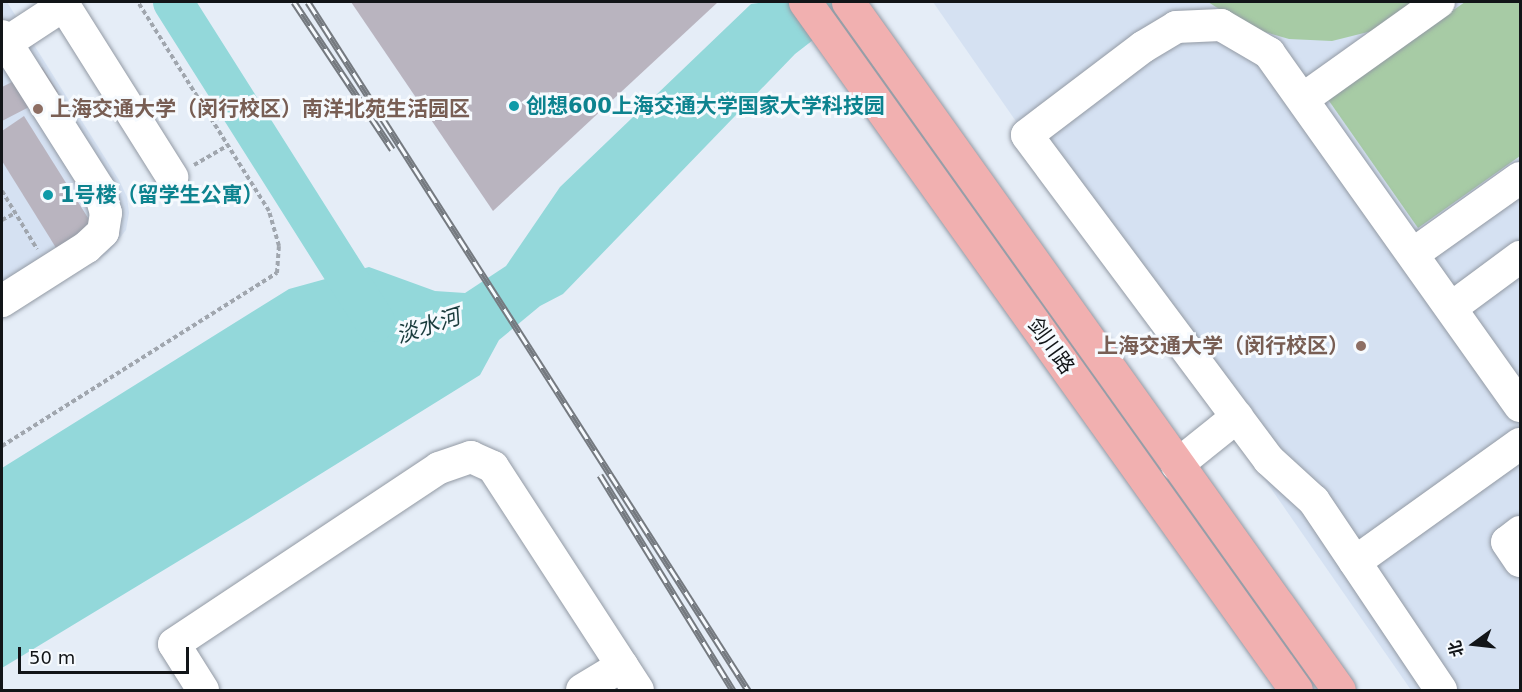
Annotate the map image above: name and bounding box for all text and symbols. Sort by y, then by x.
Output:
place label: 创想600上海交通大学国家大学科技园 [526,93,885,119]
place label: 上海交通大学（闵行校区）南洋北苑生活园区 [50,96,470,122]
marker: 创想600上海交通大学国家大学科技园 [507,99,521,113]
marker: 上海交通大学（闵行校区）南洋北苑生活园区 [31,102,45,116]
place label: 1号楼（留学生公寓） [60,182,264,208]
marker: 1号楼（留学生公寓） [41,188,55,202]
water label: 淡水河 [393,303,463,349]
street label: 剑川路 [1022,313,1080,379]
place label: 上海交通大学（闵行校区） [1097,333,1349,359]
marker: 上海交通大学（闵行校区） [1354,339,1368,353]
north arrow [1444,614,1504,674]
scale bar [21,635,192,673]
text: 北 [1445,639,1467,659]
text: 50 m [29,647,75,668]

